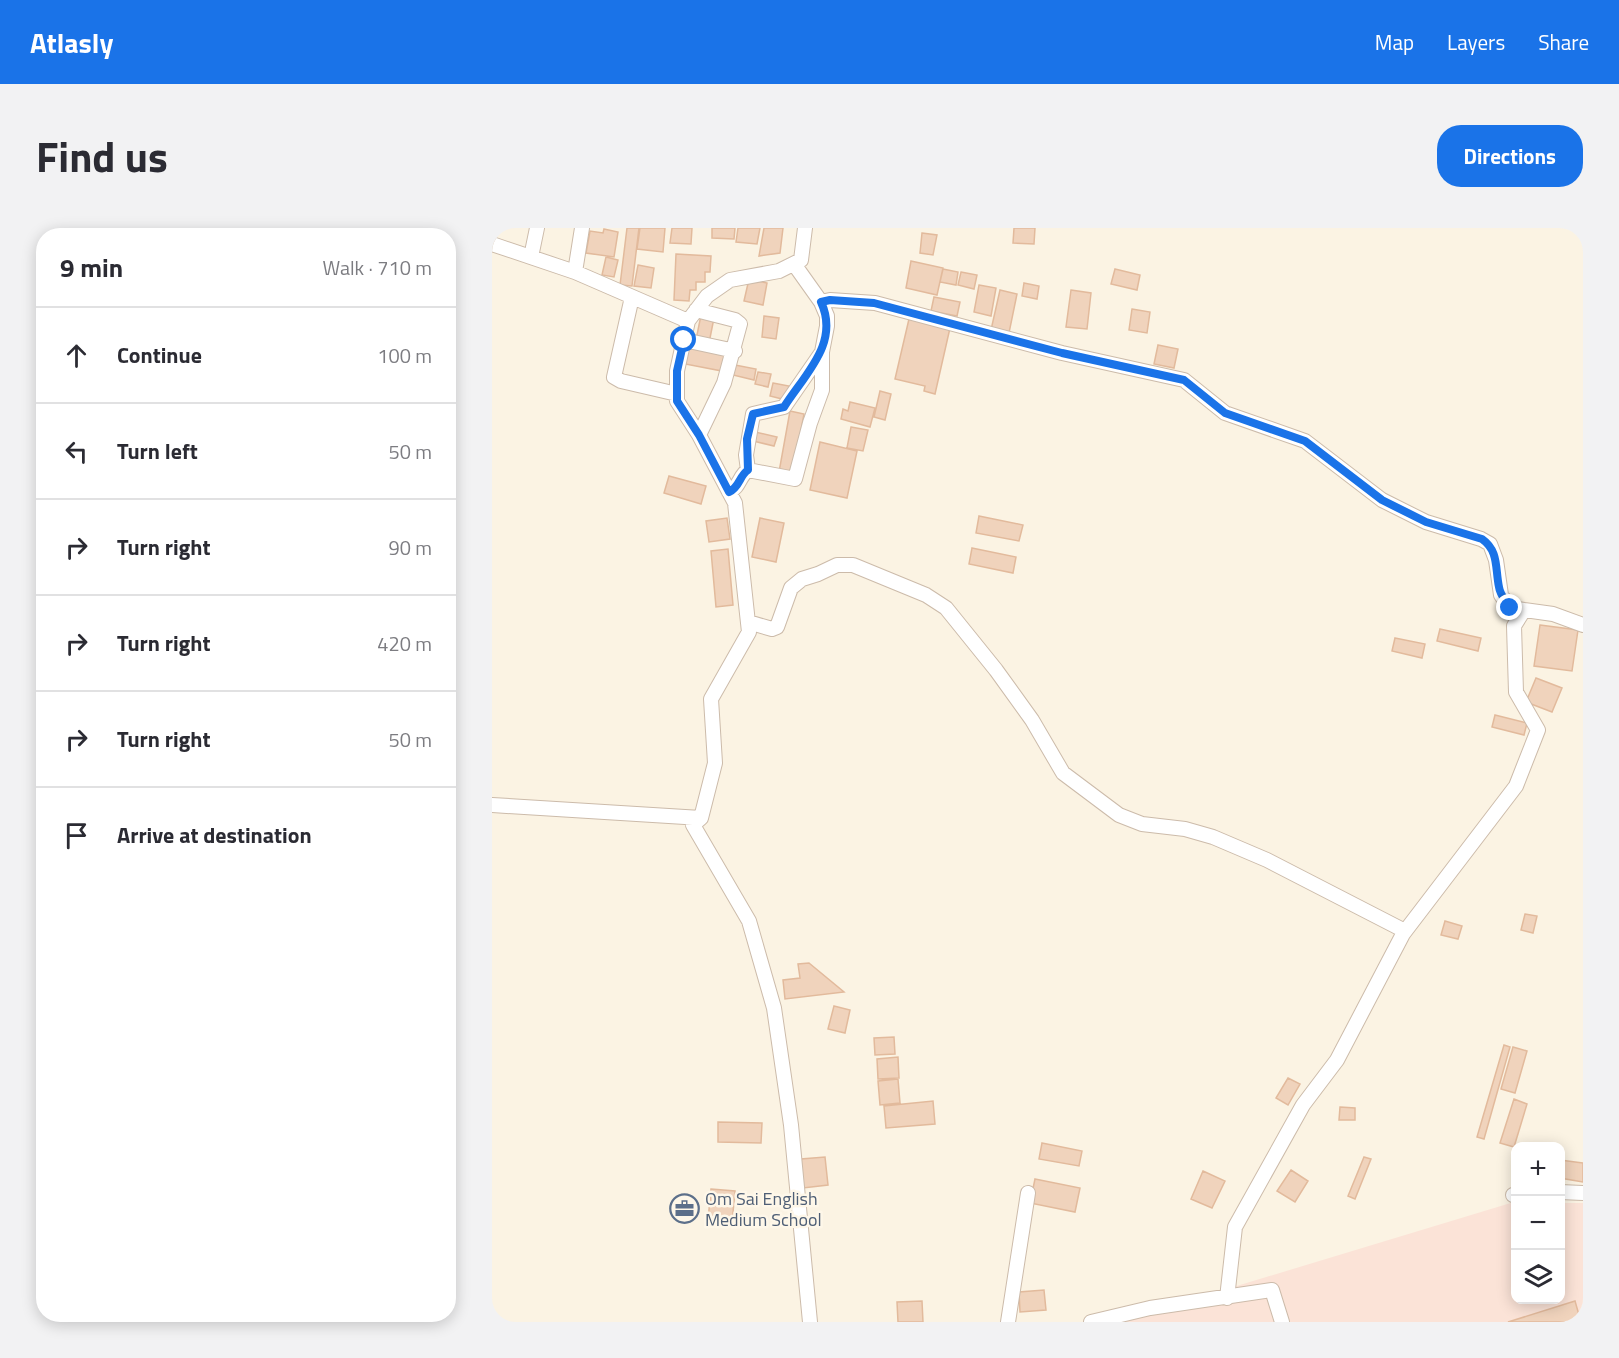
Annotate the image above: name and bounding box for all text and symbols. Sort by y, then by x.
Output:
text: Atlasly [30,21,113,64]
text: Map [1375,26,1414,58]
text: Layers [1447,26,1505,58]
text: Share [1538,26,1589,58]
text: Find us [36,124,168,188]
button: Directions [1437,125,1583,187]
text: 9 min [60,248,123,287]
text: Walk · 710 m [323,252,432,283]
route start [670,326,696,352]
text: Continue [117,338,202,372]
icon: ahead [60,339,93,372]
text: 100 m [377,340,432,371]
text: Turn left [117,434,198,468]
icon: left [60,435,93,468]
text: 50 m [388,436,432,467]
text: Turn right [117,530,211,564]
icon: right [60,531,93,564]
text: 90 m [388,532,432,563]
route end [1496,594,1522,620]
text: Turn right [117,626,211,660]
icon: right [60,627,93,660]
text: 420 m [377,628,432,659]
text: Turn right [117,722,211,756]
icon: right [60,723,93,756]
text: 50 m [388,724,432,755]
text: Arrive at destination [117,818,312,852]
icon: arrive [60,819,93,852]
map controls [1511,1142,1565,1304]
button: + [1511,1142,1565,1196]
place label: Om Sai English Medium School [705,1185,822,1233]
office icon: Om Sai English Medium School [668,1193,700,1225]
button: − [1511,1196,1565,1250]
button: layers [1511,1250,1565,1304]

